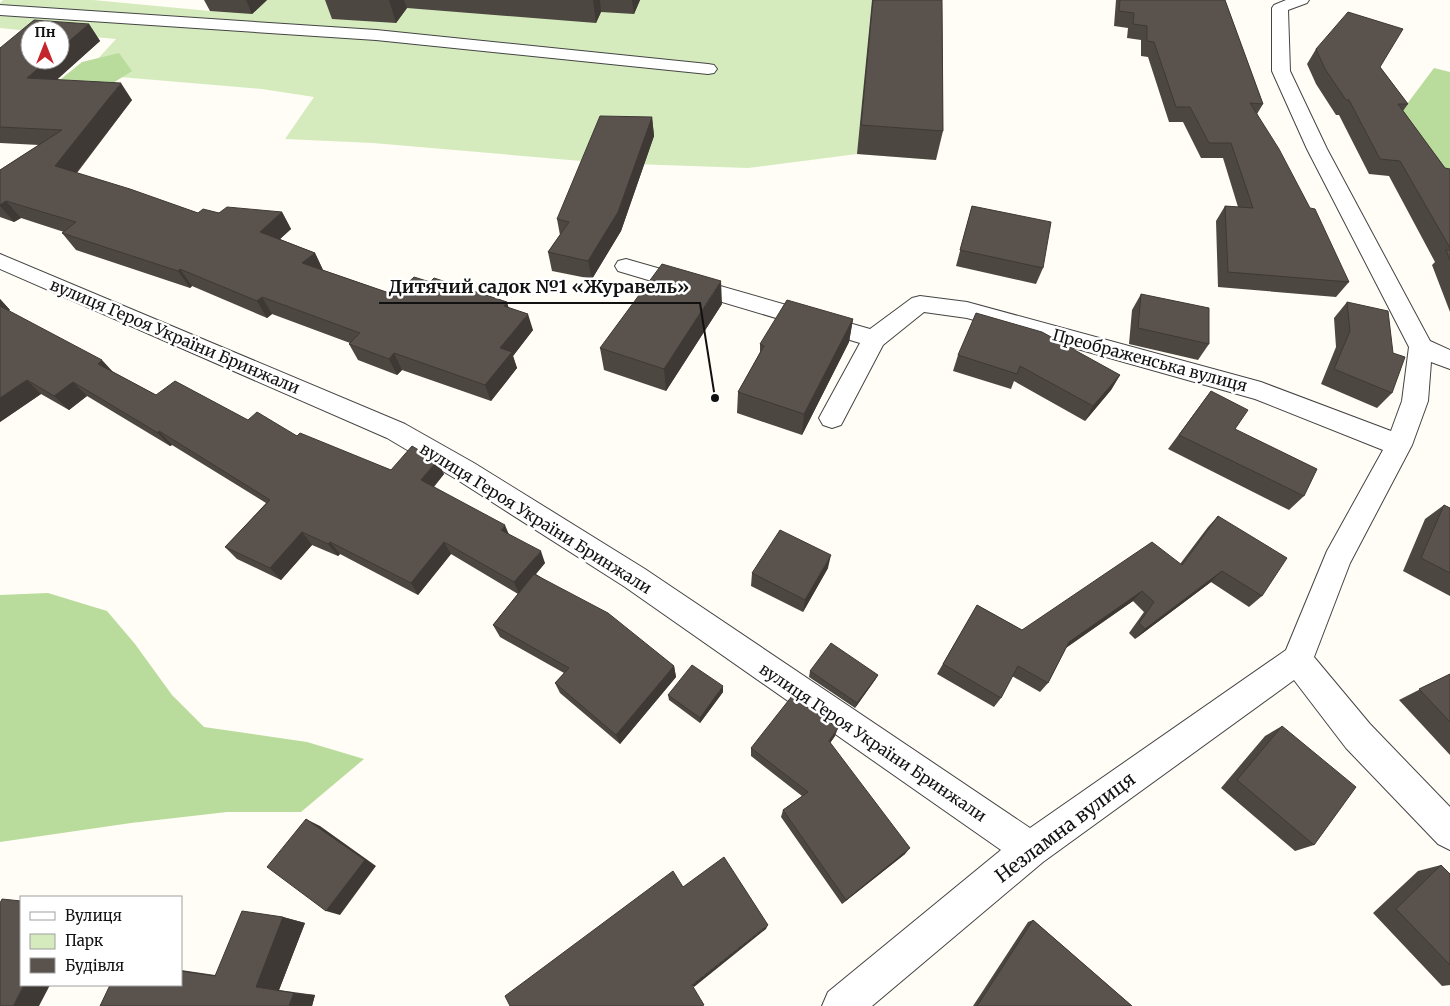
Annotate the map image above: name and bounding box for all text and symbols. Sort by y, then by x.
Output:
north arrow [20,20,70,70]
text: Пн [34,23,56,41]
callout: Дитячий садок №1 «Журавель» [379,270,700,303]
street label: вулиця Героя України Бринжали [47,274,303,398]
text: Дитячий садок №1 «Журавель» [389,275,689,298]
street label: Преображенська вулиця [1050,324,1250,396]
street label: вулиця Героя України Бринжали [416,438,656,598]
street label: вулиця Героя України Бринжали [756,658,990,826]
street label: Незламна вулиця [990,766,1140,888]
legend [20,896,182,986]
text: Вулиця [65,906,122,925]
text: Парк [65,931,104,950]
text: Будівля [65,956,124,975]

